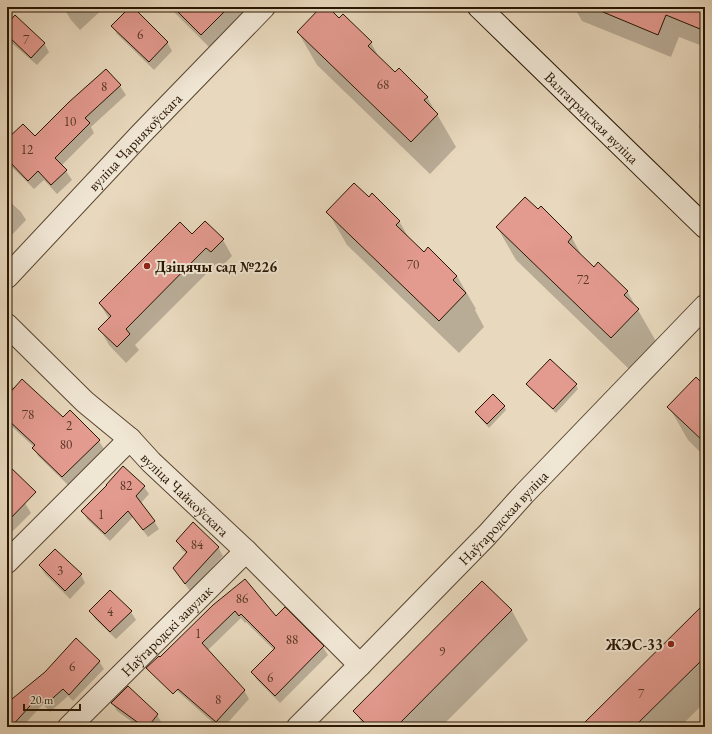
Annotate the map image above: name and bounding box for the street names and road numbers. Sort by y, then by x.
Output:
street label: Валгаградская вуліца [541,67,643,167]
street label: вуліца Чарняхоўскага [83,89,185,194]
street label: вуліца Чайкоўскага [137,448,234,540]
street label: Наўгародская вуліца [454,466,552,569]
street label: Наўгародскі завулак [116,581,216,680]

